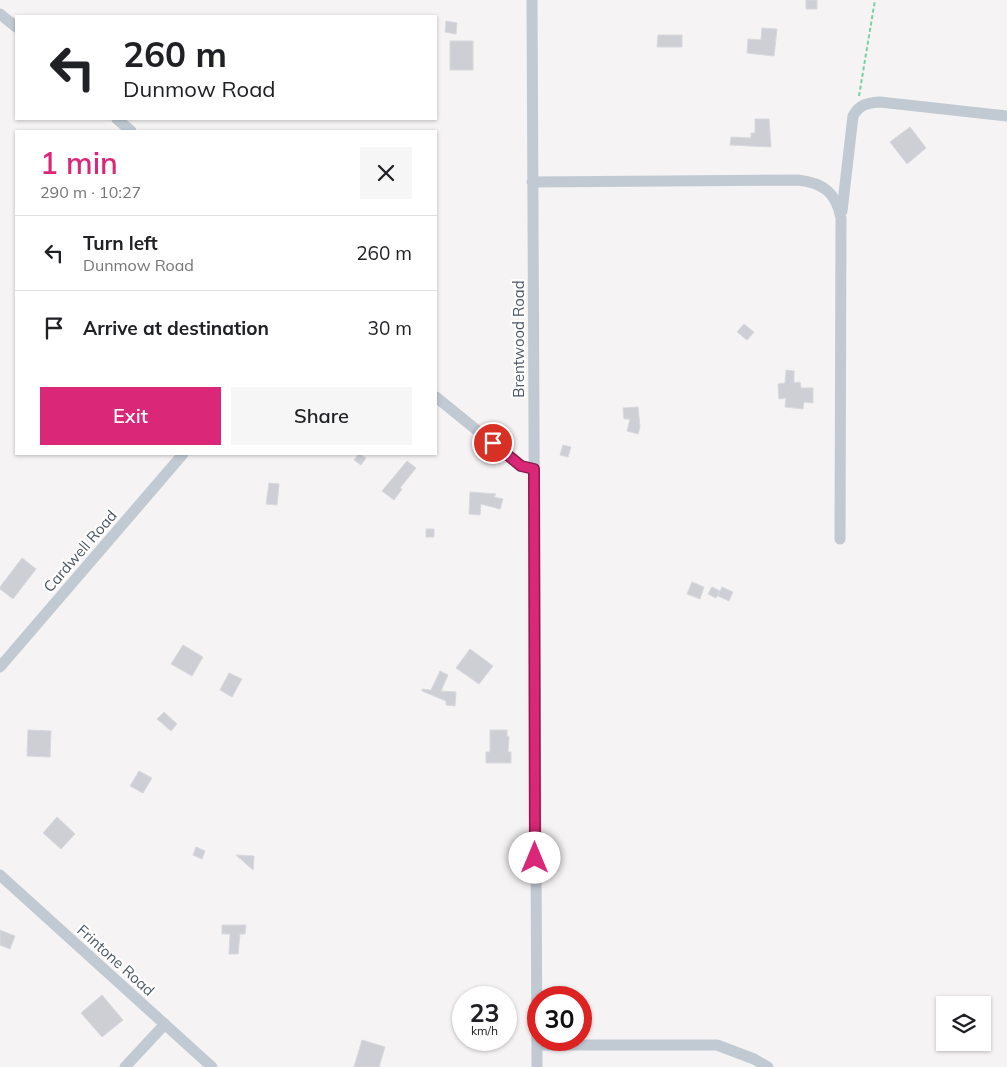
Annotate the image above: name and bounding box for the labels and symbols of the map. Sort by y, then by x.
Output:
street label: Brentwood Road [509,280,528,398]
pin [472,422,514,464]
street label: Cardwell Road [39,506,121,596]
position arrow [508,831,560,883]
street label: Frintone Road [73,920,159,1000]
speed limit sign: 30 [527,986,592,1051]

